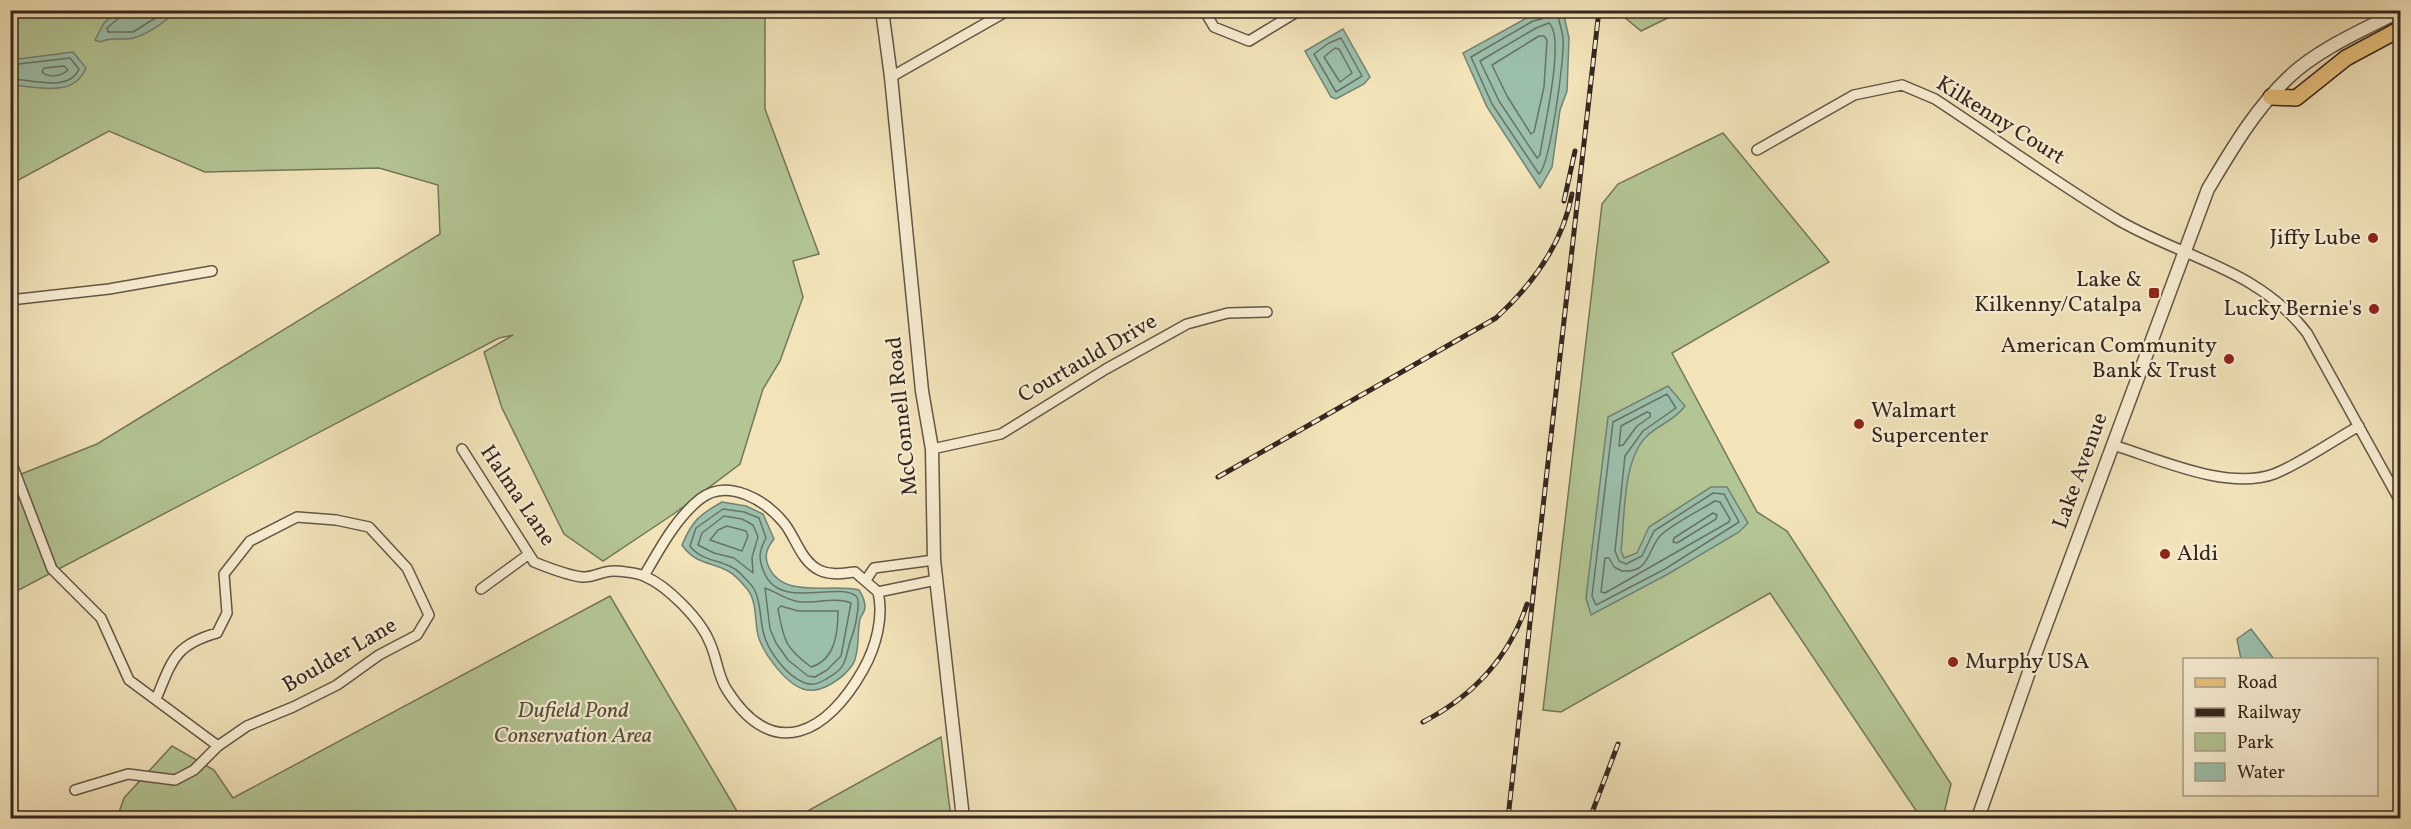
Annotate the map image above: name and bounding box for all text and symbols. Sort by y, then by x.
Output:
street label: Kilkenny Court [1930,69,2071,173]
place label: Jiffy Lube [2270,223,2361,254]
marker: Jiffy Lube [2366,231,2380,245]
place label: Lake & Kilkenny/Catalpa [1974,265,2142,321]
marker: Lake & Kilkenny/Catalpa [2147,286,2161,300]
place label: Lucky Bernie's [2223,294,2362,325]
marker: Lucky Bernie's [2367,302,2381,316]
street label: Courtauld Drive [1013,307,1163,411]
place label: American Community Bank & Trust [2001,331,2217,387]
street label: McConnell Road [879,335,927,497]
marker: American Community Bank & Trust [2222,352,2236,366]
place label: Walmart Supercenter [1871,396,1988,452]
street label: Lake Avenue [2046,409,2116,533]
marker: Walmart Supercenter [1852,417,1866,431]
street label: Halma Lane [472,439,562,553]
place label: Aldi [2177,539,2218,570]
marker: Aldi [2158,547,2172,561]
street label: Boulder Lane [277,611,403,701]
place label: Murphy USA [1965,647,2089,678]
marker: Murphy USA [1946,655,1960,669]
legend [2183,658,2378,796]
text: Road [2237,671,2278,696]
park label: Dufield Pond Conservation Area [494,696,652,752]
text: Railway [2237,701,2301,726]
text: Park [2237,731,2274,756]
text: Water [2237,761,2285,786]

